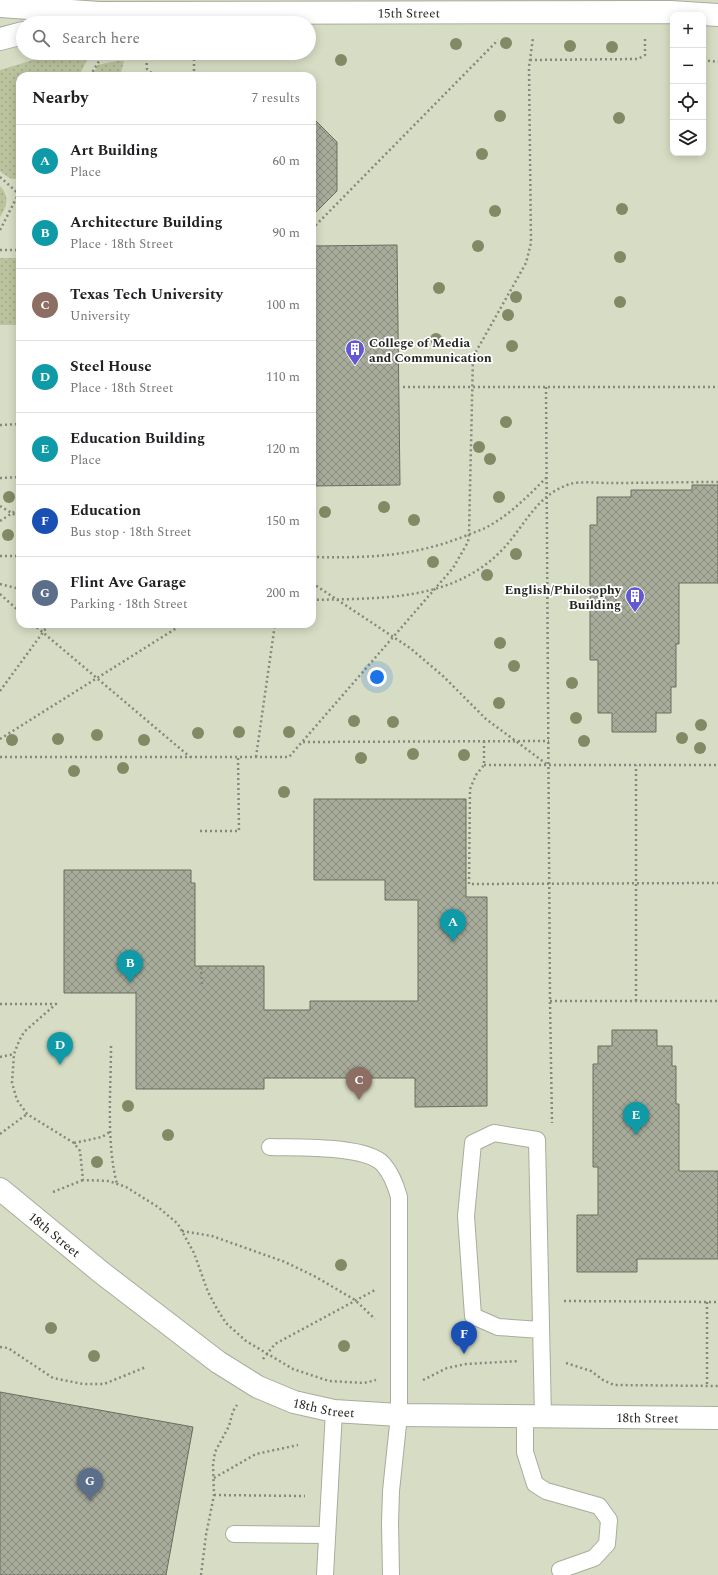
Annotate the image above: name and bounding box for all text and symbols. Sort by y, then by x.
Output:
street label: 15th Street [377,3,440,24]
map controls [670,12,706,156]
button: + [670,12,706,48]
search box [16,16,316,60]
icon: search [30,27,52,49]
text: Search here [62,27,140,50]
button: − [670,48,706,84]
button: locate [670,84,706,120]
text: Nearby [32,85,88,111]
text: 7 results [252,88,300,108]
button: layers [670,120,706,156]
text: Art Building [70,139,158,162]
text: A [40,151,50,171]
text: 60 m [273,151,300,171]
text: Place [70,162,101,182]
text: Architecture Building [70,211,223,234]
text: B [40,223,50,243]
text: 90 m [273,223,300,243]
text: Place · 18th Street [70,234,173,254]
text: Texas Tech University [70,283,223,306]
text: C [40,295,50,315]
text: 100 m [266,295,300,315]
text: University [70,306,130,326]
place label: College of Media and Communication [369,333,492,368]
building icon: College of Media and Communication [344,338,366,366]
text: Steel House [70,355,152,378]
text: D [40,367,50,387]
text: 110 m [266,367,300,387]
text: Place · 18th Street [70,378,173,398]
text: Education Building [70,427,205,450]
text: E [41,439,49,459]
text: 120 m [266,439,300,459]
text: Place [70,450,101,470]
text: Education [70,499,141,522]
text: F [41,511,49,531]
text: 150 m [266,511,300,531]
text: Bus stop · 18th Street [70,522,191,542]
text: Flint Ave Garage [70,571,186,594]
place label: English/Philosophy Building [505,580,622,615]
text: G [40,583,50,603]
text: 200 m [266,583,300,603]
building icon: English/Philosophy Building [624,585,646,613]
text: Parking · 18th Street [70,594,188,614]
your location [367,667,387,687]
pin: A [440,909,466,942]
pin: B [117,950,143,983]
pin: D [47,1032,73,1065]
pin: C [346,1067,372,1100]
pin: E [623,1102,649,1135]
street label: 18th Street [24,1207,85,1263]
pin: F [451,1321,477,1354]
street label: 18th Street [291,1393,356,1423]
street label: 18th Street [616,1408,679,1429]
pin: G [77,1468,103,1501]

